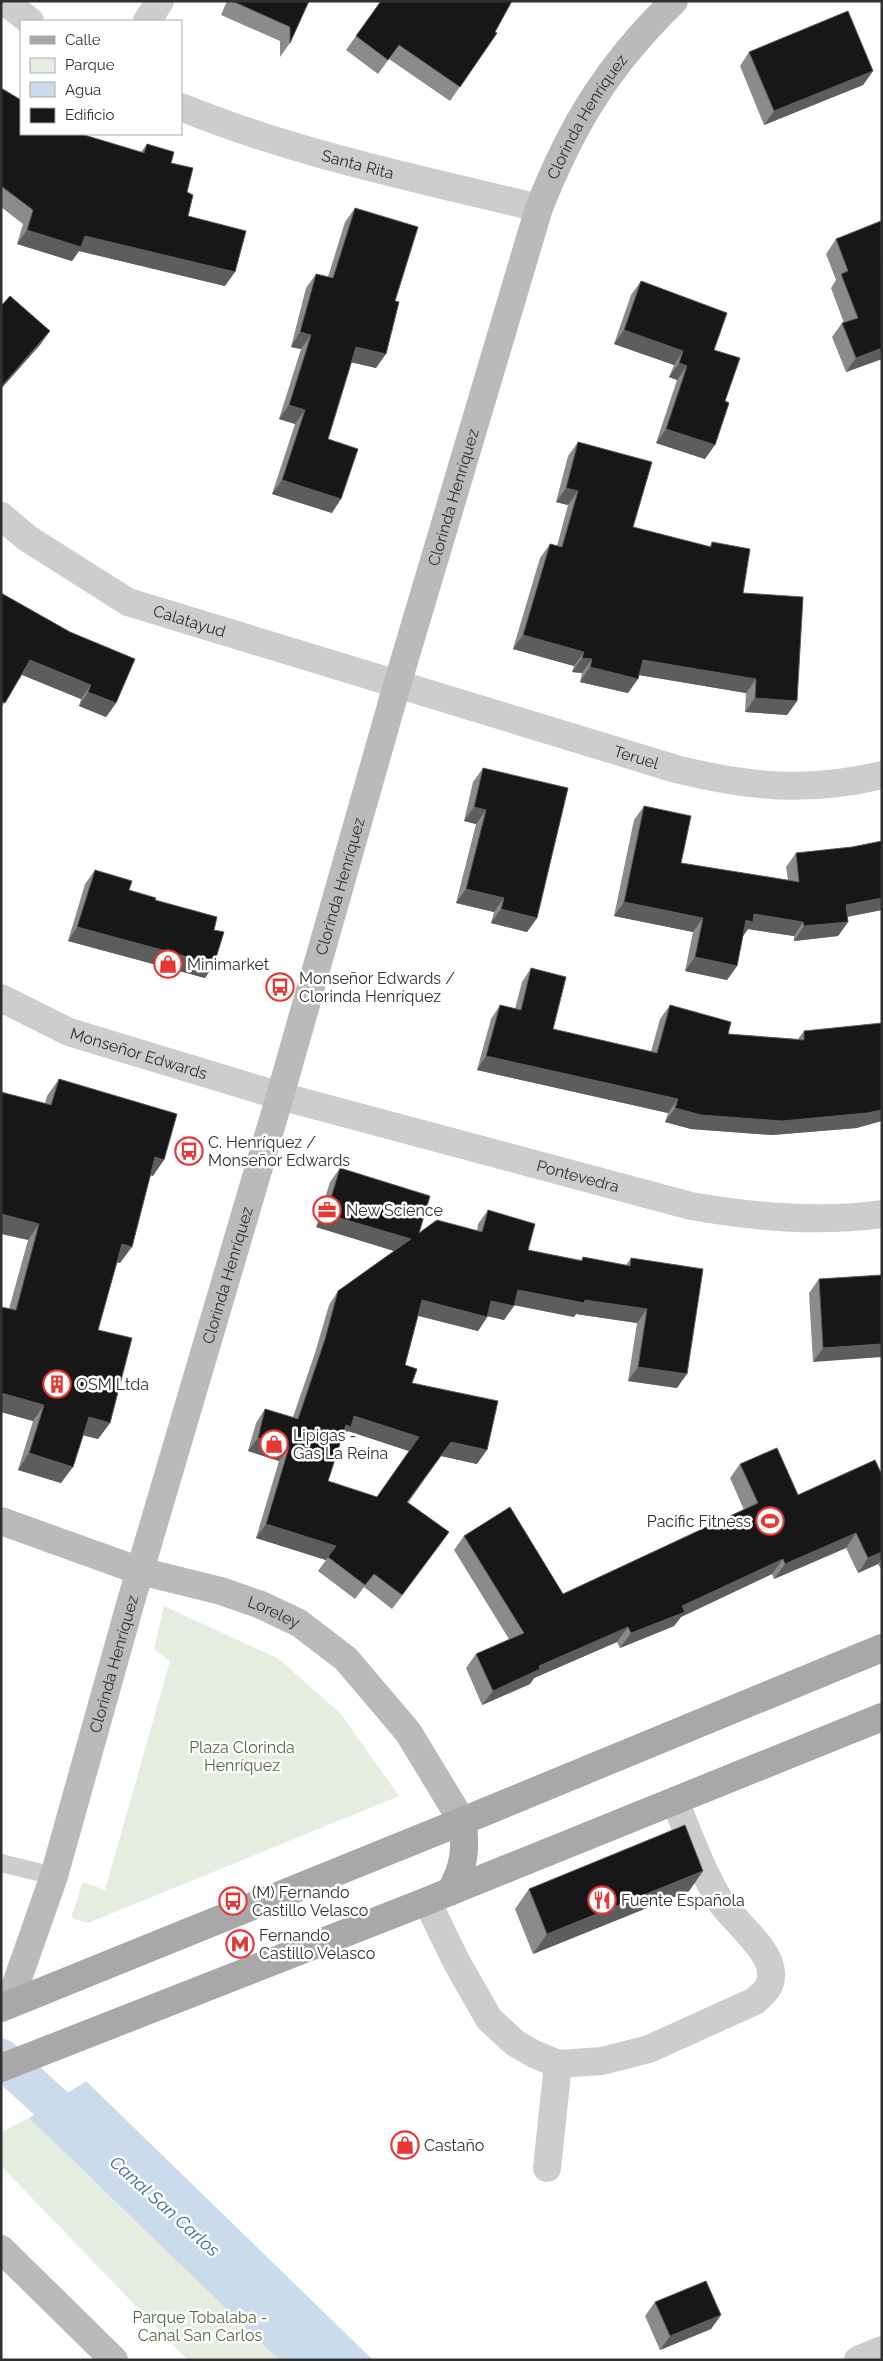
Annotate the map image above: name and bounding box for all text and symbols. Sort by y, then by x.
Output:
legend [20,20,182,135]
text: Calle [65,31,101,49]
street label: Clorinda Henríquez [543,50,631,182]
text: Parque [65,56,115,74]
text: Agua [65,81,101,99]
text: Edificio [65,106,115,124]
street label: Santa Rita [320,145,396,183]
street label: Clorinda Henríquez [423,426,482,568]
street label: Calatayud [151,601,228,641]
street label: Teruel [611,741,662,773]
street label: Clorinda Henríquez [311,815,368,957]
shop icon: Minimarket [153,949,183,979]
place label: Minimarket [187,955,270,974]
place label: Monseñor Edwards / Clorinda Henríquez [299,969,455,1006]
bus stop icon: Monseñor Edwards / Clorinda Henríquez [265,972,295,1002]
street label: Monseñor Edwards [68,1023,210,1083]
place label: C. Henríquez / Monseñor Edwards [208,1133,350,1170]
bus stop icon: C. Henríquez / Monseñor Edwards [174,1136,204,1166]
street label: Pontevedra [535,1156,621,1196]
office icon: New Science [312,1195,342,1225]
place label: New Science [346,1201,443,1220]
street label: Clorinda Henríquez [198,1204,256,1346]
building icon: OSM Ltda [42,1369,72,1399]
place label: OSM Ltda [76,1375,149,1394]
place label: Lipigas - Gas La Reina [293,1426,388,1463]
shop icon: Lipigas - Gas La Reina [259,1429,289,1459]
sports icon: Pacific Fitness [755,1506,785,1536]
place label: Pacific Fitness [647,1512,751,1531]
street label: Loreley [245,1592,304,1632]
street label: Clorinda Henríquez [85,1593,142,1735]
park label: Plaza Clorinda Henríquez [189,1738,295,1775]
place label: (M) Fernando Castillo Velasco [252,1883,368,1920]
restaurant icon: Fuente Española [587,1885,617,1915]
bus stop icon: (M) Fernando Castillo Velasco [218,1886,248,1916]
place label: Fuente Española [621,1891,745,1910]
place label: Fernando Castillo Velasco [259,1926,375,1963]
metro station icon: Fernando Castillo Velasco [225,1929,255,1959]
shop icon: Castaño [390,2130,420,2160]
place label: Castaño [424,2136,484,2155]
water label: Canal San Carlos [106,2151,225,2261]
park label: Parque Tobalaba - Canal San Carlos [133,2308,267,2345]

